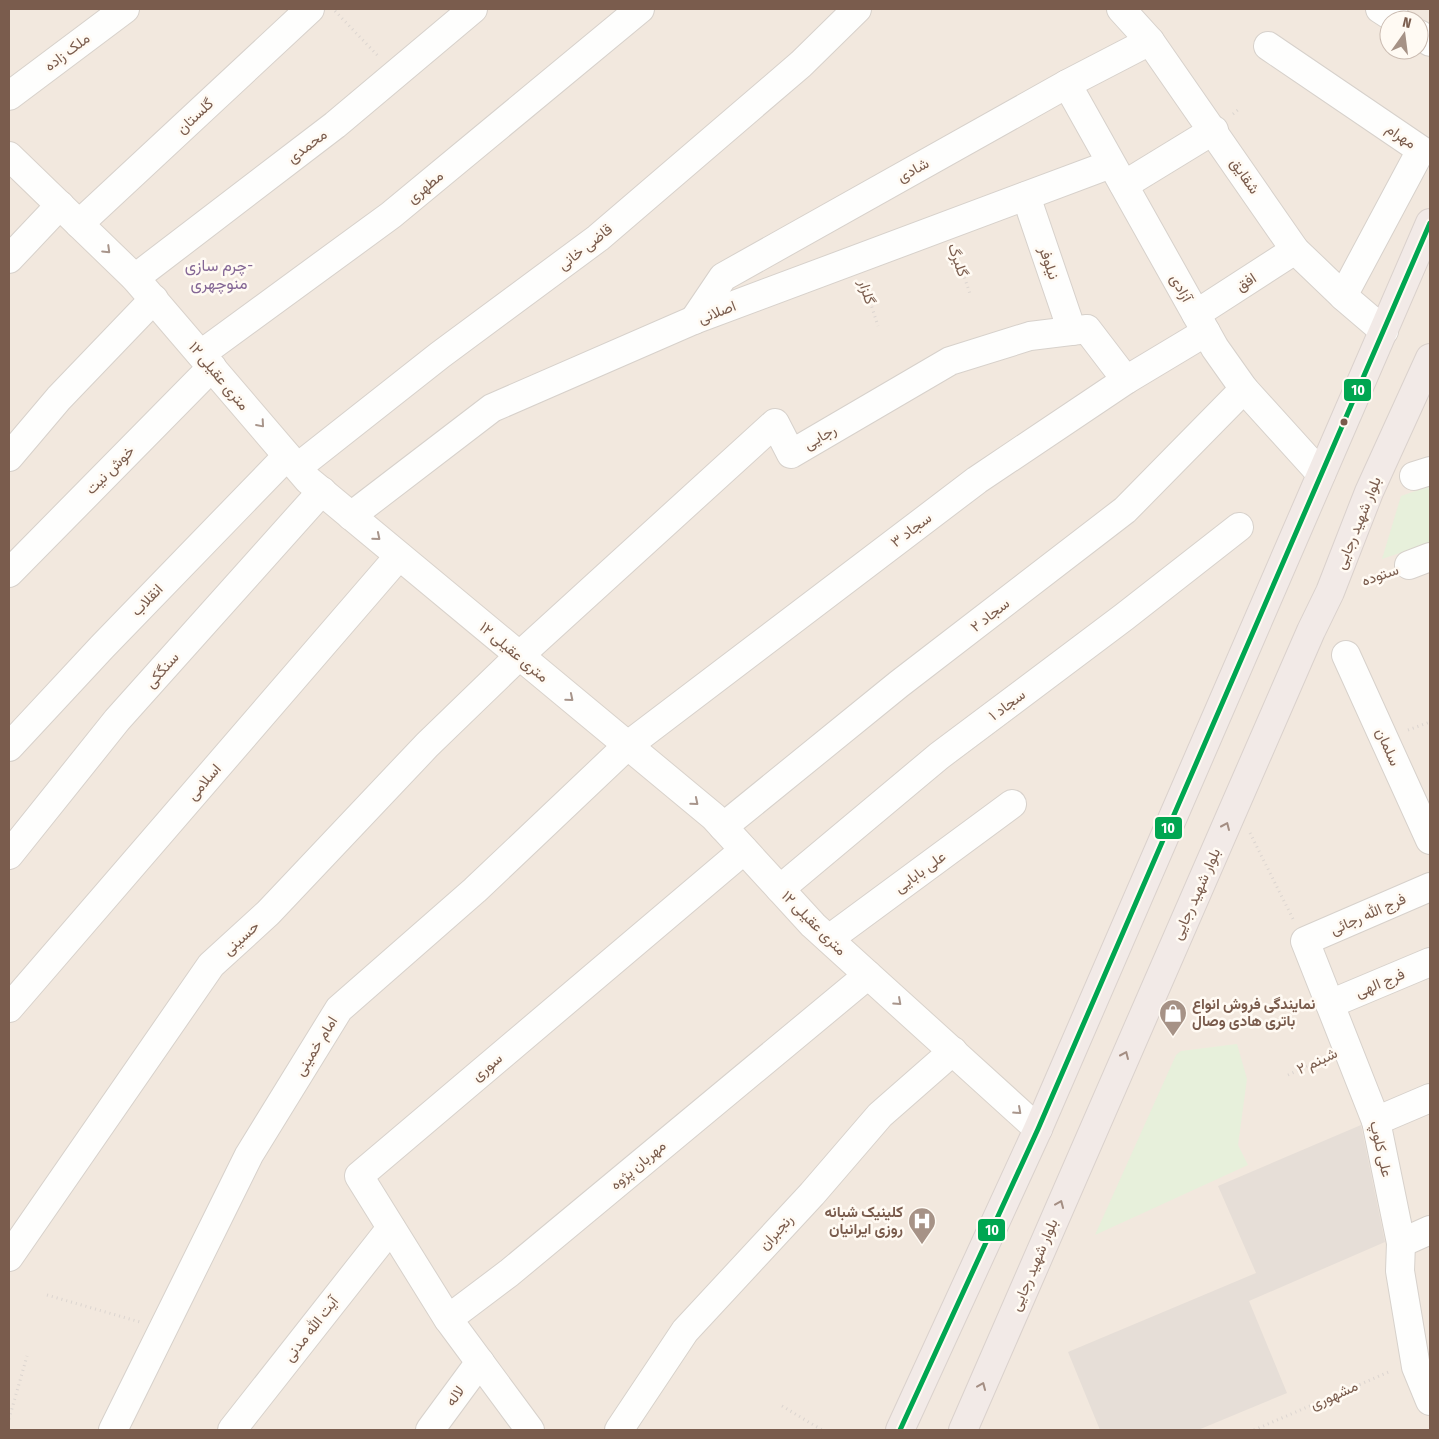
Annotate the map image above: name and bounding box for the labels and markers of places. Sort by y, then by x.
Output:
unlabelled marker [1339,417,1349,427]
place label: نمایندگی فروش انواع باتری هادی وصال [1192,995,1316,1030]
shop icon: نمایندگی فروش انواع باتری هادی وصال [1158,998,1188,1037]
place label: کلینیک شبانه روزی ایرانیان [824,1203,903,1238]
hospital icon: کلینیک شبانه روزی ایرانیان [907,1206,937,1245]

